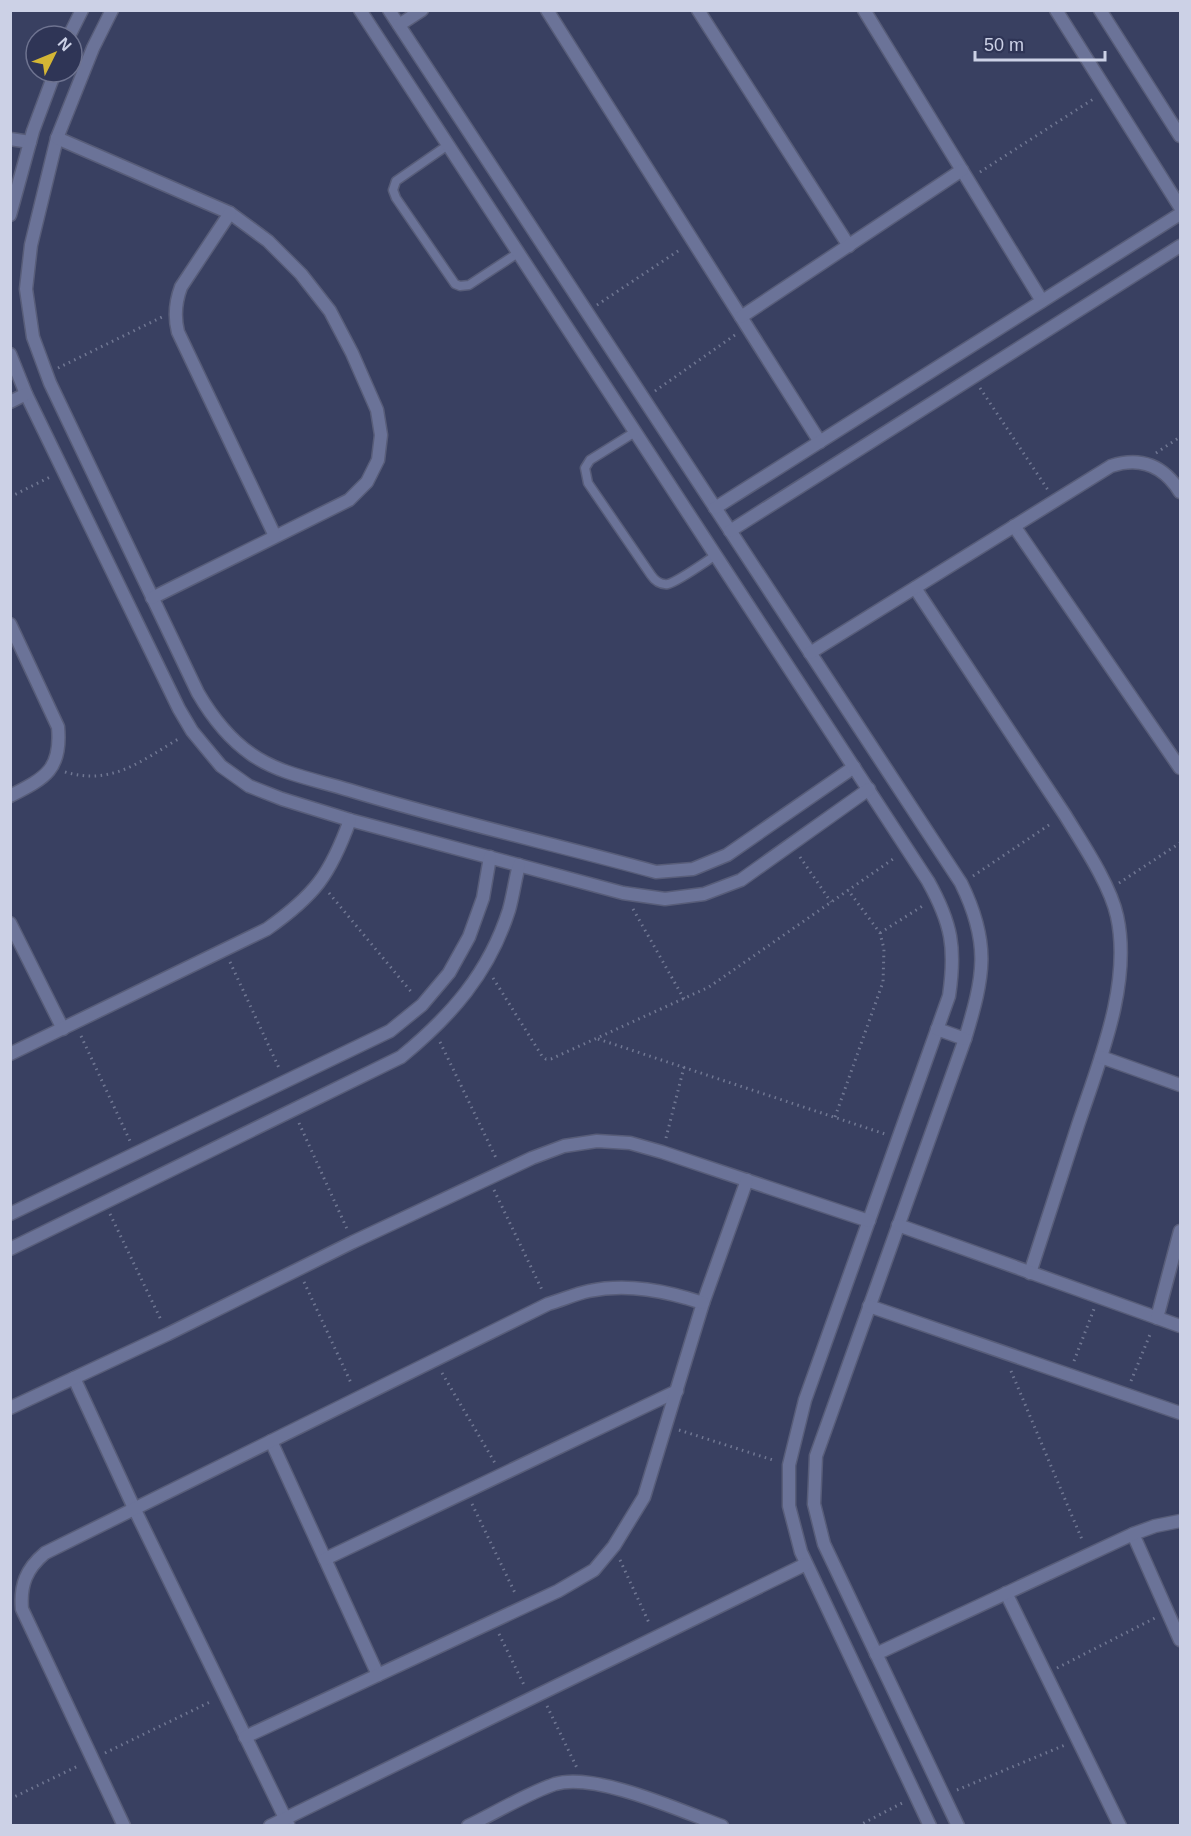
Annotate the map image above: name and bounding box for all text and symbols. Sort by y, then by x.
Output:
north arrow [24,24,84,84]
scale bar [975,24,1106,62]
text: N [54,34,75,54]
text: 50 m [984,35,1024,55]

